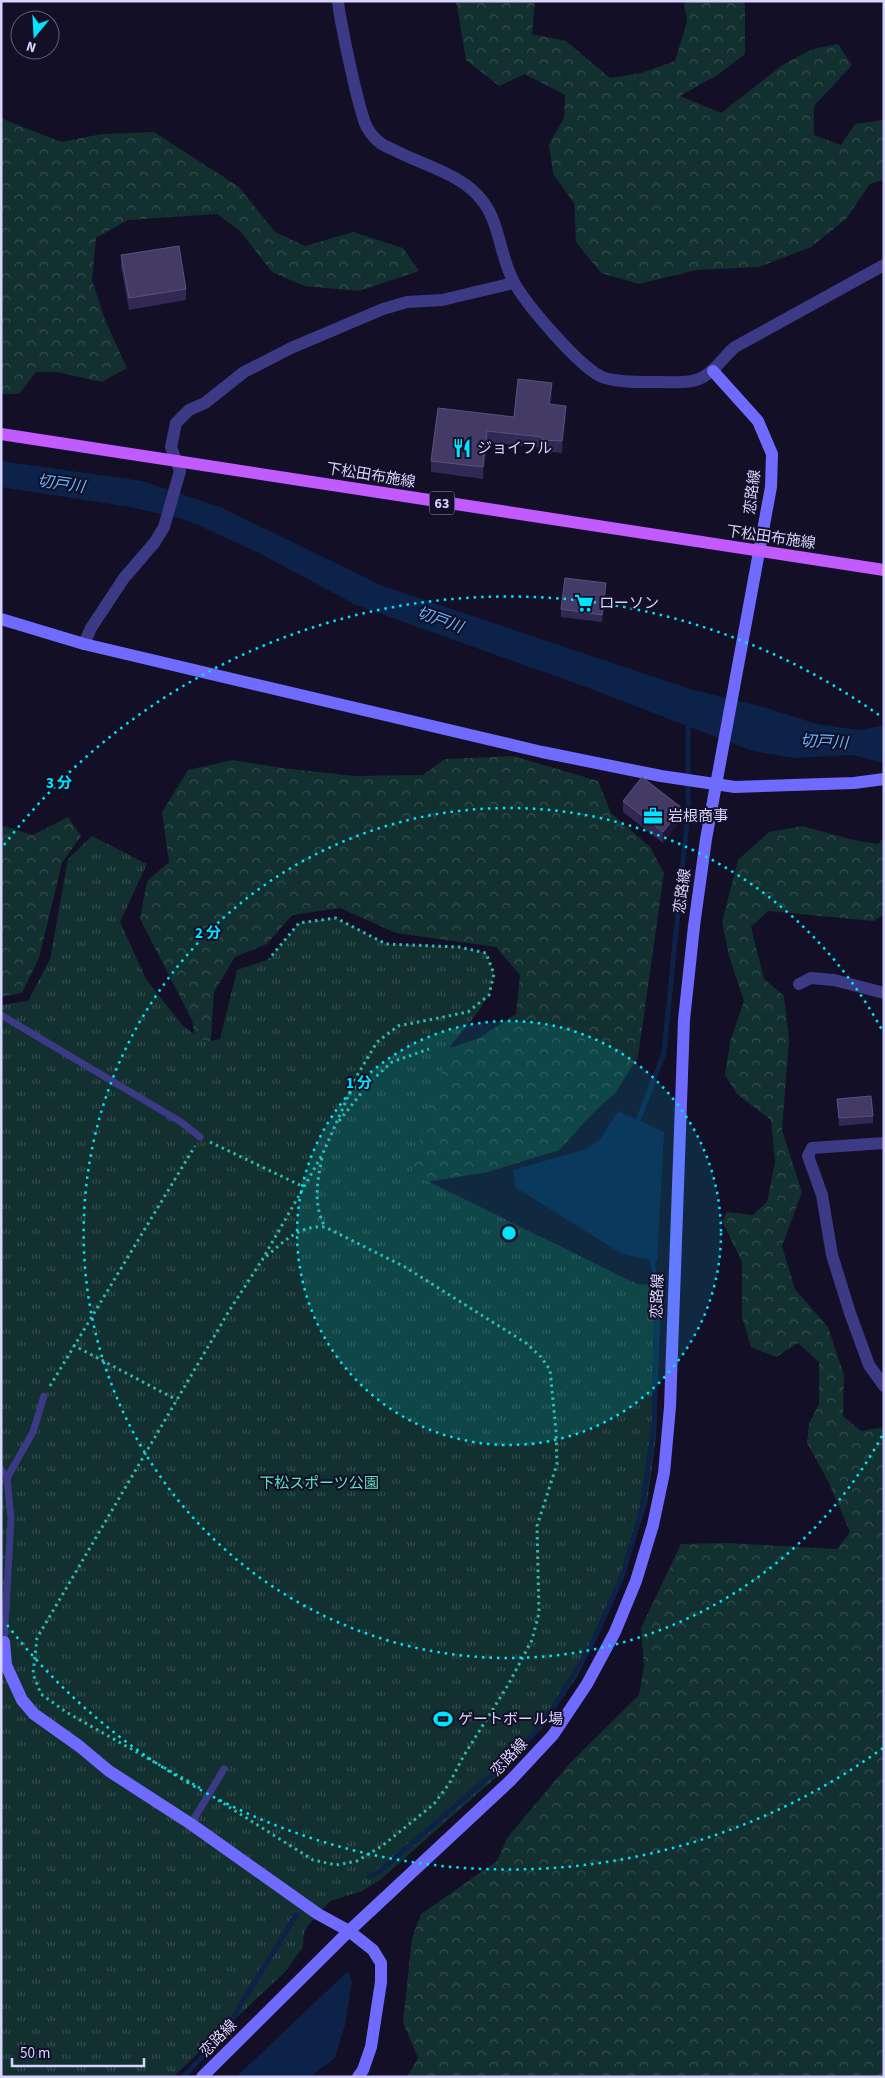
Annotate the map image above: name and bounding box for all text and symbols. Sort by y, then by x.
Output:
north arrow [10,10,60,60]
text: N [24,35,39,57]
restaurant icon: ジョイフル [451,437,473,459]
place label: ジョイフル [477,438,552,459]
street label: 下松田布施線 [325,458,417,493]
street label: 恋路線 [739,468,766,516]
water label: 切戸川 [36,470,88,499]
road number: 63 [430,492,454,514]
street label: 下松田布施線 [725,521,817,554]
supermarket icon: ローソン [573,592,595,614]
place label: ローソン [599,593,659,614]
water label: 切戸川 [413,601,468,639]
water label: 切戸川 [799,730,850,754]
text: 3 分 [46,773,72,794]
office icon: 岩根商事 [642,805,664,827]
place label: 岩根商事 [668,806,728,827]
street label: 恋路線 [669,867,696,915]
text: 2 分 [195,923,221,944]
text: 1 分 [346,1073,372,1094]
centre of rings [500,1224,518,1242]
street label: 恋路線 [646,1273,669,1319]
park label: 下松スポーツ公園 [259,1473,379,1494]
sports icon: ゲートボール場 [432,1708,454,1730]
place label: ゲートボール場 [458,1709,563,1730]
street label: 恋路線 [486,1734,533,1781]
street label: 恋路線 [195,2015,242,2062]
scale bar [12,2036,145,2068]
text: 50 m [20,2043,50,2064]

